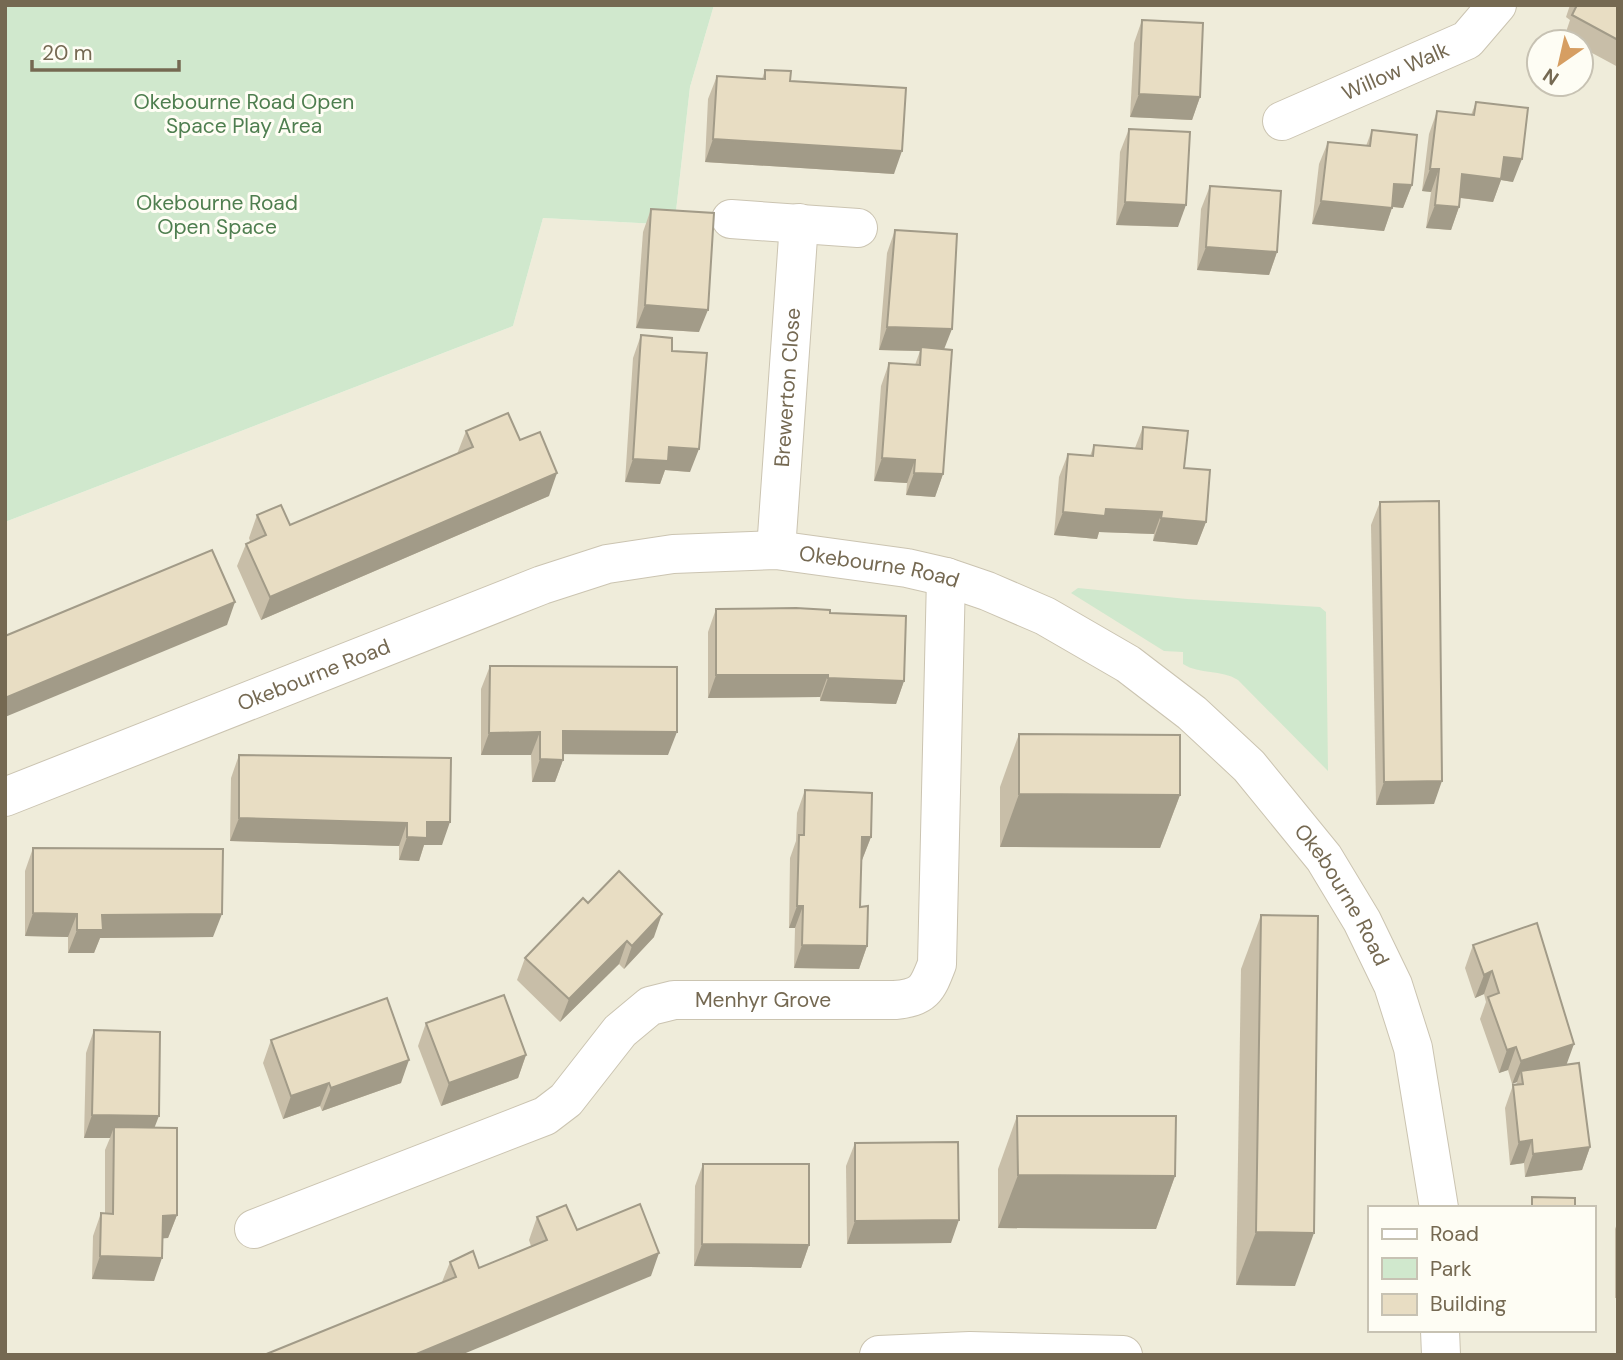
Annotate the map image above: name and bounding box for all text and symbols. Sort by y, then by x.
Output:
scale bar [32,28,178,72]
north arrow [1525,28,1595,98]
street label: Willow Walk [1338,35,1454,107]
text: 20 m [42,39,93,67]
text: N [1538,62,1564,91]
park label: Okebourne Road Open Space Play Area [134,88,354,140]
park label: Okebourne Road Open Space [136,189,298,241]
street label: Brewerton Close [768,307,807,468]
street label: Okebourne Road [797,539,963,595]
street label: Okebourne Road [233,632,394,718]
street label: Okebourne Road [1288,818,1396,970]
street label: Menhyr Grove [695,986,831,1014]
legend [1368,1206,1595,1332]
text: Road [1430,1220,1479,1248]
text: Park [1430,1255,1472,1283]
text: Building [1430,1290,1507,1318]

